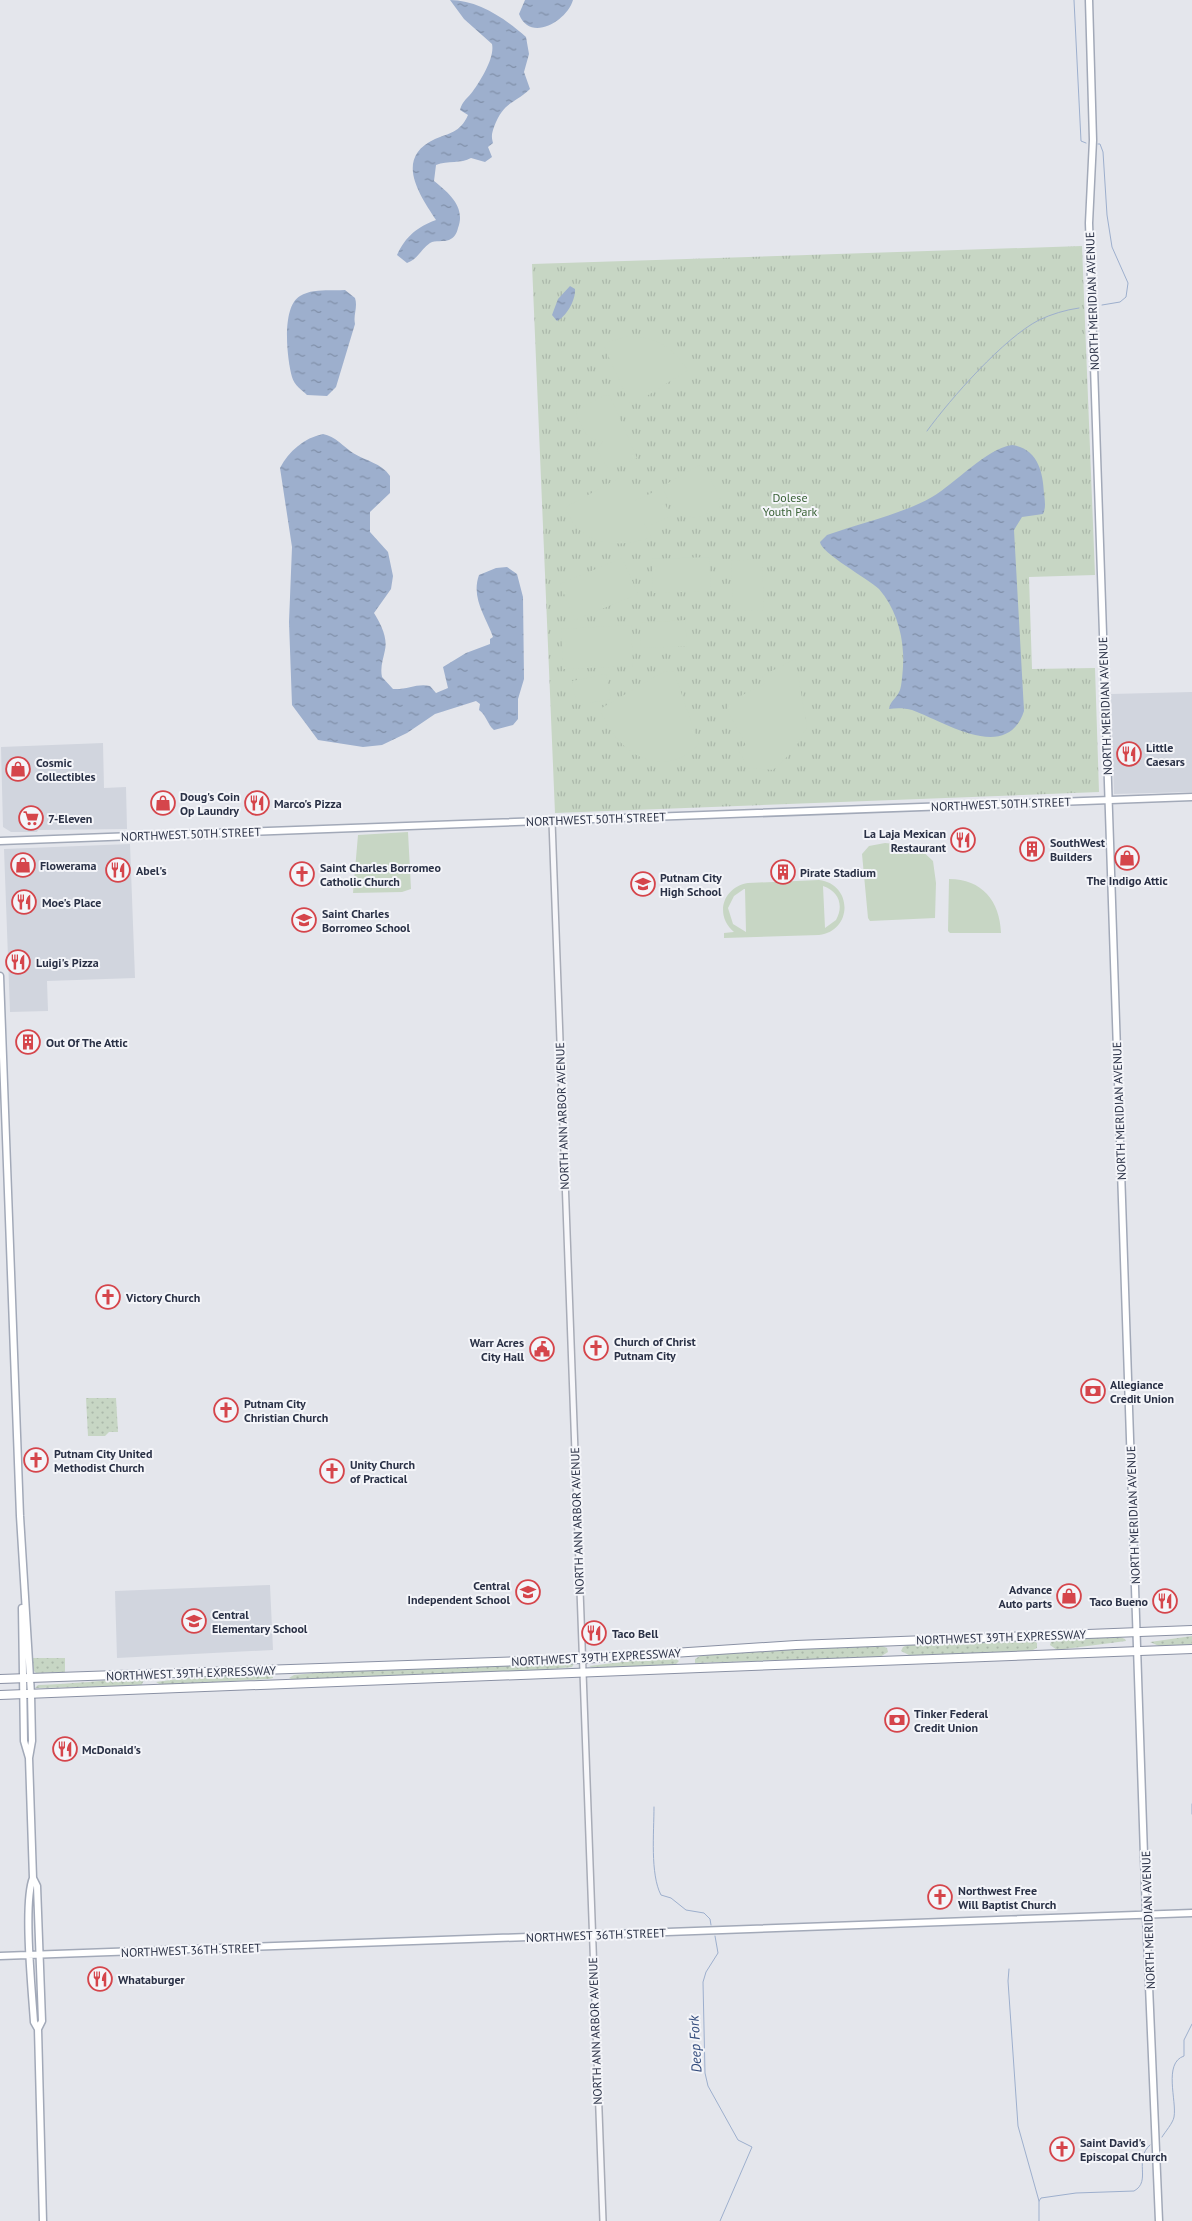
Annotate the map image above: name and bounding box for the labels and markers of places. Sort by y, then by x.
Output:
place label: Little Caesars [1146,740,1185,769]
restaurant icon: Little Caesars [1116,741,1142,767]
place label: Cosmic Collectibles [36,755,96,784]
shop icon: Cosmic Collectibles [5,756,31,782]
place label: Doug's Coin Op Laundry [180,789,240,818]
shop icon: Doug's Coin Op Laundry [150,790,176,816]
restaurant icon: Marco's Pizza [244,790,270,816]
place label: Marco's Pizza [274,796,342,811]
supermarket icon: 7-Eleven [18,805,44,831]
place label: 7-Eleven [48,811,92,826]
place label: La Laja Mexican Restaurant [864,826,947,855]
restaurant icon: La Laja Mexican Restaurant [950,827,976,853]
place label: SouthWest Builders [1050,835,1106,864]
building icon: SouthWest Builders [1019,836,1045,862]
shop icon: The Indigo Attic [1114,845,1140,871]
shop icon: Flowerama [10,852,36,878]
restaurant icon: Abel's [105,857,131,883]
place label: Flowerama [40,858,96,873]
building icon: Pirate Stadium [770,859,796,885]
place label: Saint Charles Borromeo Catholic Church [320,860,441,889]
church icon: Saint Charles Borromeo Catholic Church [289,861,315,887]
place label: Abel's [136,863,167,878]
place label: Pirate Stadium [800,865,876,880]
place label: Putnam City High School [660,870,722,899]
school or university icon: Putnam City High School [630,871,656,897]
place label: The Indigo Attic [1086,873,1168,888]
restaurant icon: Moe's Place [11,889,37,915]
place label: Moe's Place [42,895,101,910]
place label: Saint Charles Borromeo School [322,906,411,935]
school or university icon: Saint Charles Borromeo School [291,907,317,933]
restaurant icon: Luigi's Pizza [5,949,31,975]
place label: Luigi's Pizza [36,955,99,970]
building icon: Out Of The Attic [15,1029,41,1055]
place label: Out Of The Attic [46,1035,128,1050]
church icon: Victory Church [95,1284,121,1310]
place label: Victory Church [125,1290,200,1305]
place label: Church of Christ Putnam City [614,1334,696,1363]
place label: Warr Acres City Hall [470,1335,524,1364]
church icon: Church of Christ Putnam City [583,1335,609,1361]
public building icon: Warr Acres City Hall [529,1336,555,1362]
place label: Allegiance Credit Union [1110,1377,1174,1406]
bank icon: Allegiance Credit Union [1080,1378,1106,1404]
place label: Putnam City Christian Church [244,1396,328,1425]
church icon: Putnam City Christian Church [213,1397,239,1423]
place label: Putnam City United Methodist Church [54,1446,152,1475]
church icon: Putnam City United Methodist Church [23,1447,49,1473]
place label: Unity Church of Practical [350,1457,415,1486]
church icon: Unity Church of Practical [319,1458,345,1484]
place label: Central Independent School [408,1578,510,1607]
school or university icon: Central Independent School [515,1579,541,1605]
place label: Advance Auto parts [998,1582,1052,1611]
shop icon: Advance Auto parts [1056,1583,1082,1609]
restaurant icon: Taco Bueno [1152,1588,1178,1614]
place label: Taco Bueno [1089,1594,1149,1609]
place label: Central Elementary School [212,1607,308,1636]
school or university icon: Central Elementary School [181,1608,207,1634]
restaurant icon: Taco Bell [581,1620,607,1646]
place label: Taco Bell [612,1626,659,1641]
place label: Tinker Federal Credit Union [914,1706,989,1735]
bank icon: Tinker Federal Credit Union [884,1707,910,1733]
restaurant icon: McDonald's [52,1736,78,1762]
place label: McDonald's [82,1742,141,1757]
place label: Northwest Free Will Baptist Church [958,1883,1056,1912]
church icon: Northwest Free Will Baptist Church [927,1884,953,1910]
restaurant icon: Whataburger [87,1966,113,1992]
place label: Whataburger [118,1972,186,1987]
place label: Saint David's Episcopal Church [1080,2135,1167,2164]
church icon: Saint David's Episcopal Church [1049,2136,1075,2162]

